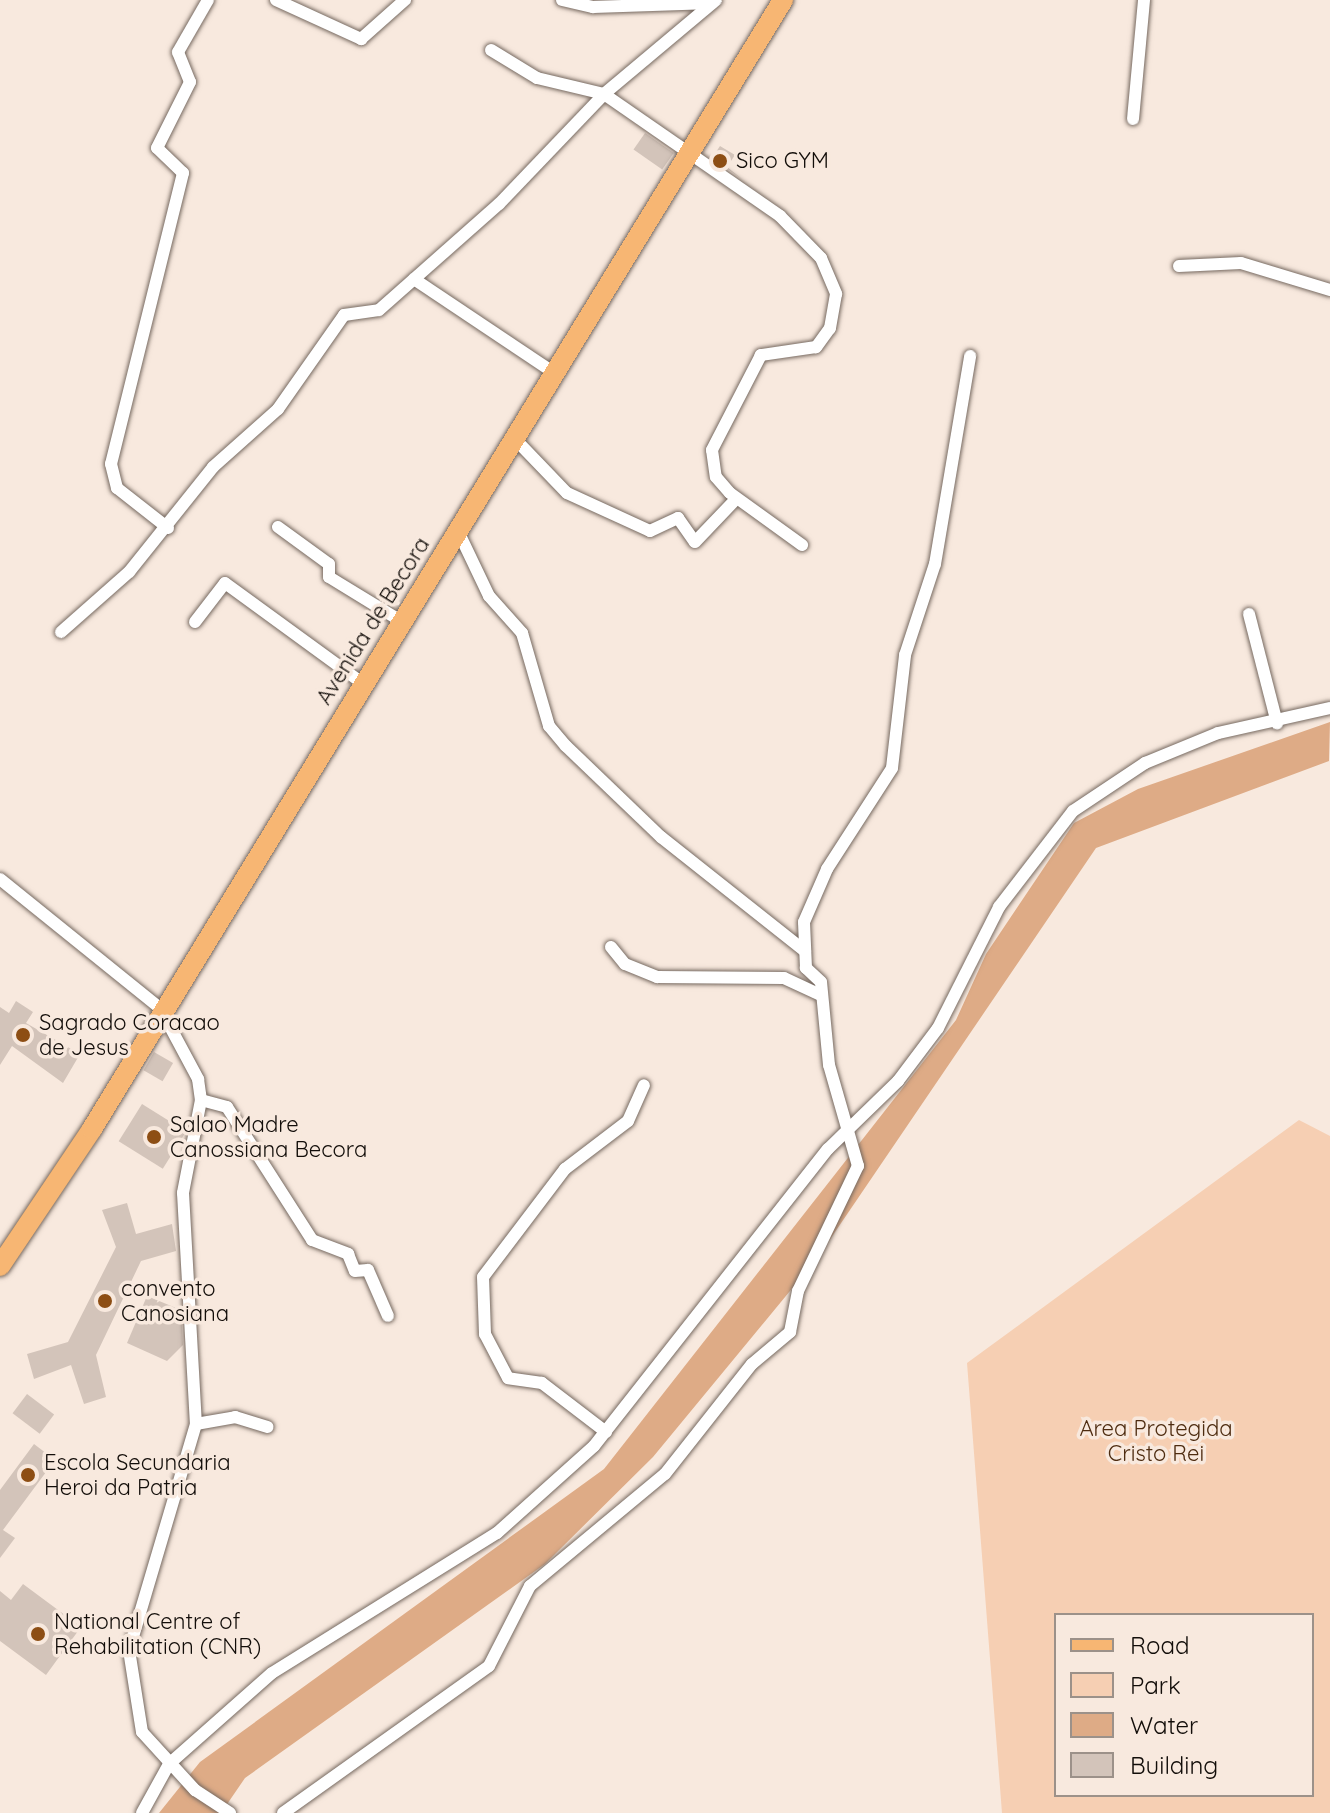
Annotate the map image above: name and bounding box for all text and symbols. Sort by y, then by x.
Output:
place label: Sico GYM [736,148,829,174]
marker: Sico GYM [711,152,729,170]
street label: Avenida de Becora [311,532,435,710]
place label: Sagrado Coracao de Jesus [39,1009,220,1060]
marker: Sagrado Coracao de Jesus [14,1026,32,1044]
place label: Salao Madre Canossiana Becora [170,1111,367,1162]
marker: Salao Madre Canossiana Becora [145,1128,163,1146]
place label: convento Canosiana [121,1275,229,1326]
marker: convento Canosiana [96,1292,114,1310]
park label: Area Protegida Cristo Rei [1079,1415,1233,1466]
place label: Escola Secundaria Heroi da Patria [44,1449,230,1500]
marker: Escola Secundaria Heroi da Patria [19,1466,37,1484]
place label: National Centre of Rehabilitation (CNR) [54,1608,261,1660]
legend [1054,1613,1314,1797]
marker: National Centre of Rehabilitation (CNR) [29,1625,47,1643]
text: Road [1130,1630,1190,1660]
text: Park [1130,1670,1181,1700]
text: Water [1130,1710,1198,1740]
text: Building [1130,1750,1218,1780]

